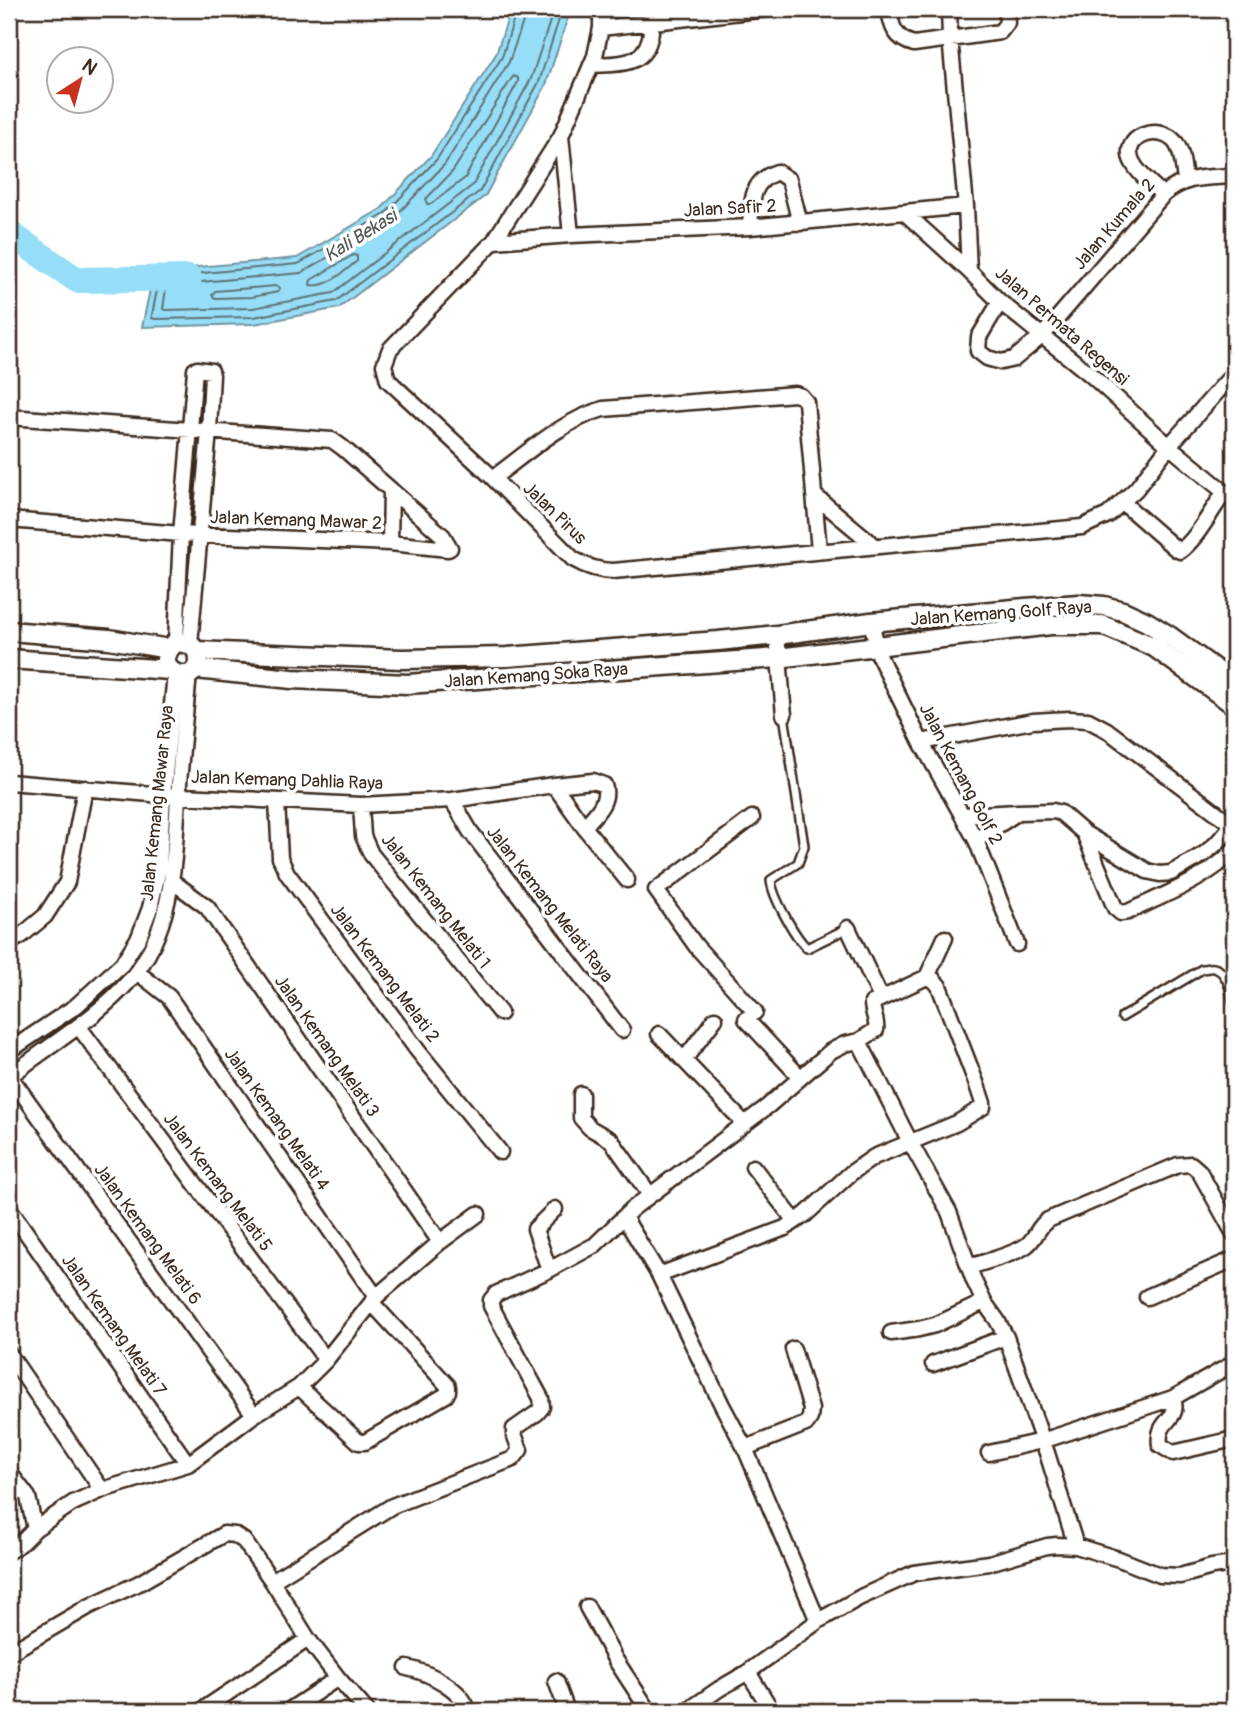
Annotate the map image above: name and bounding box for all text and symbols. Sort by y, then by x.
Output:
north arrow [46,46,116,116]
text: N [77,54,102,81]
street label: Jalan Kumala 2 [1068,174,1160,275]
street label: Jalan Safir 2 [683,195,777,222]
water label: Kali Bekasi [320,203,403,268]
street label: Jalan Permata Regensi [990,262,1133,391]
street label: Jalan Pirus [518,477,591,549]
street label: Jalan Kemang Mawar 2 [210,506,382,535]
street label: Jalan Kemang Golf Raya [910,596,1092,631]
street label: Jalan Kemang Soka Raya [443,658,629,693]
street label: Jalan Kemang Golf 2 [914,700,1008,849]
street label: Jalan Kemang Mawar Raya [136,704,179,902]
street label: Jalan Kemang Dahlia Raya [190,766,384,795]
street label: Jalan Kemang Melati Raya [481,821,618,987]
street label: Jalan Kemang Melati 1 [376,829,495,973]
street label: Jalan Kemang Melati 2 [325,899,444,1047]
street label: Jalan Kemang Melati 3 [269,971,384,1122]
street label: Jalan Kemang Melati 4 [219,1044,335,1195]
street label: Jalan Kemang Melati 5 [158,1108,277,1256]
street label: Jalan Kemang Melati 6 [89,1159,206,1309]
street label: Jalan Kemang Melati 7 [56,1250,171,1401]

